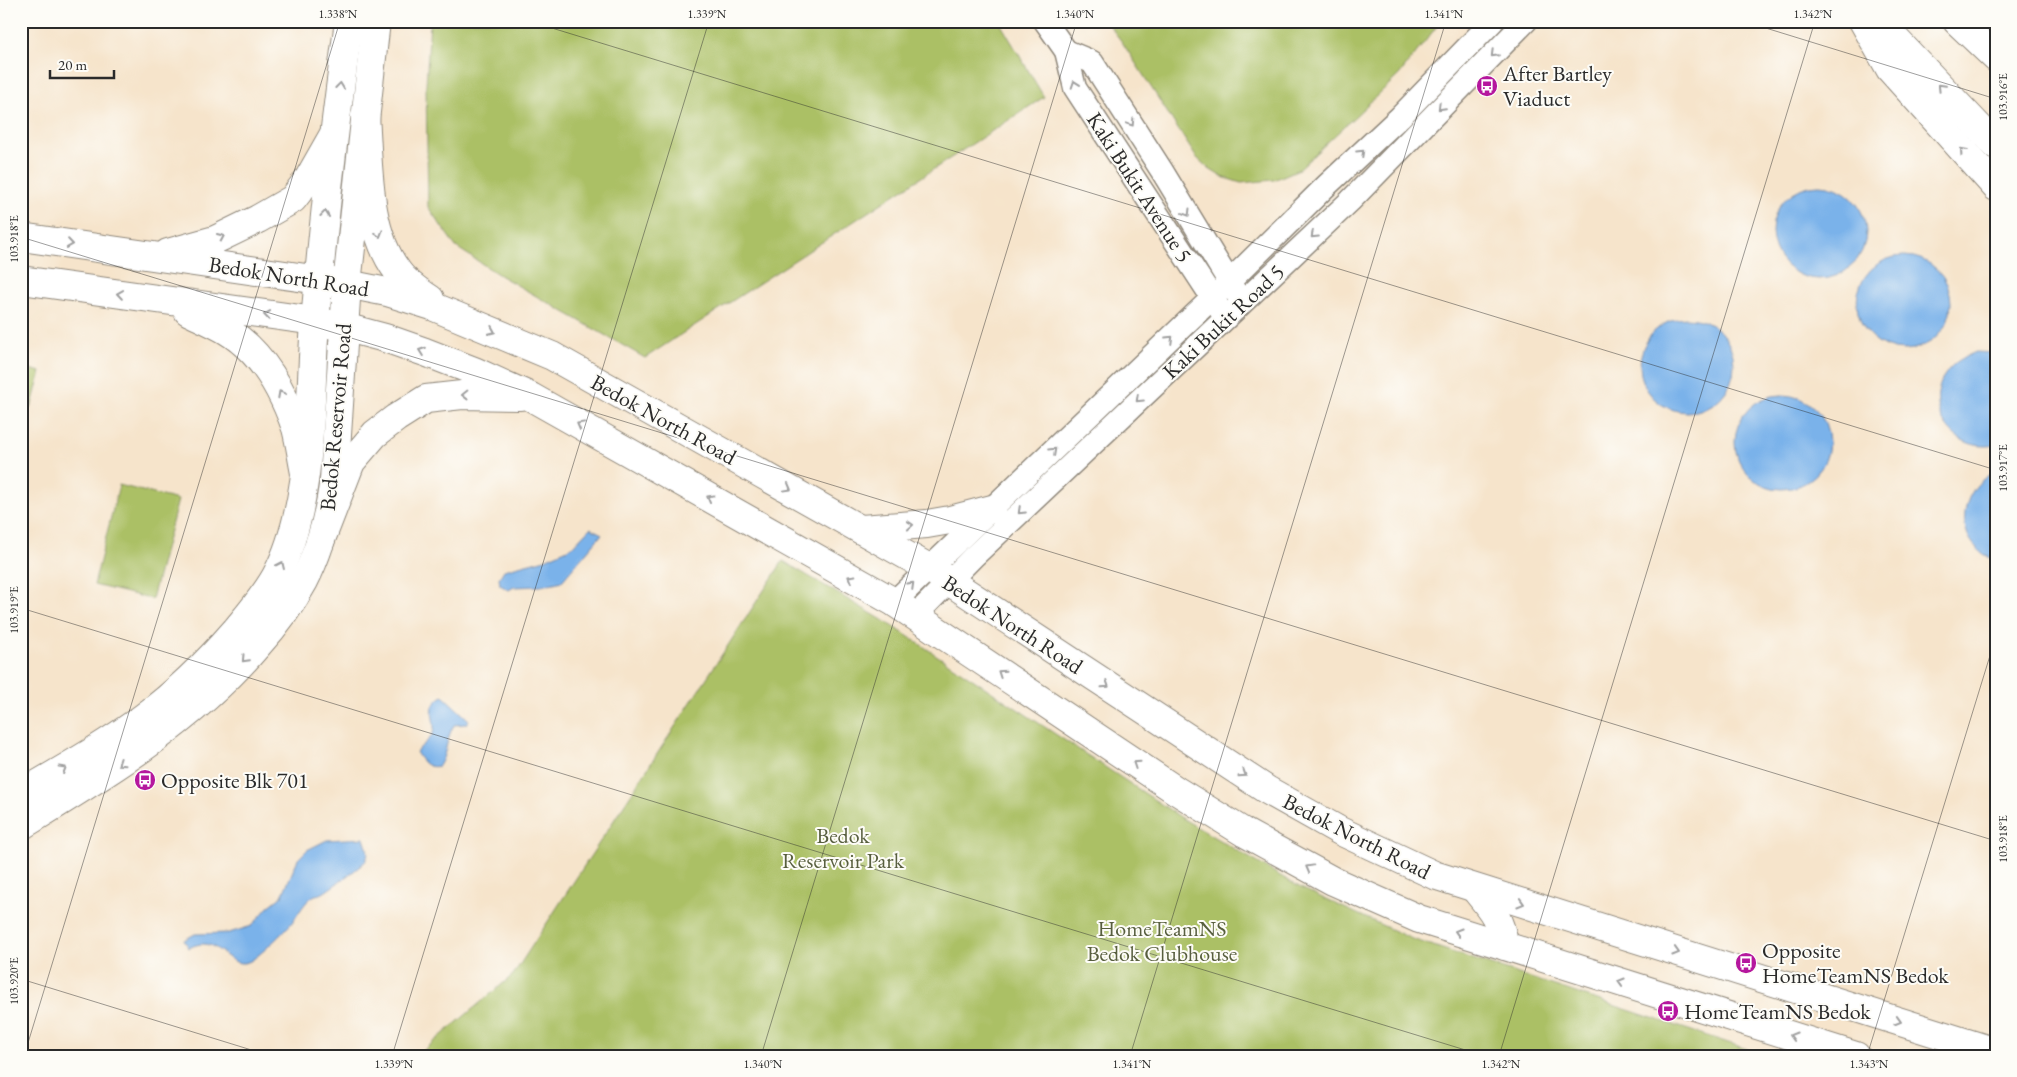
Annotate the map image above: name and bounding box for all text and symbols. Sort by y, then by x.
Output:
text: 1.338°N [319,6,358,22]
text: 1.339°N [688,6,727,22]
text: 1.340°N [1056,6,1095,22]
text: 1.341°N [1425,6,1464,22]
text: 1.342°N [1794,6,1833,22]
scale bar [50,48,114,80]
one-way arrow [1491,48,1500,57]
text: 20 m [58,55,87,74]
place label: After Bartley Viaduct [1502,59,1612,113]
text: 103.916°E [1995,73,2011,121]
bus stop icon: After Bartley Viaduct [1475,74,1499,98]
one-way arrow [1070,80,1080,89]
one-way arrow [334,82,345,90]
one-way arrow [1938,84,1947,93]
one-way arrow [1438,101,1447,110]
street label: Kaki Bukit Avenue 5 [1080,107,1199,268]
one-way arrow [1125,118,1135,127]
one-way arrow [1960,147,1969,156]
one-way arrow [1356,150,1365,159]
one-way arrow [1181,207,1191,216]
one-way arrow [319,209,330,217]
text: 103.918°E [6,215,22,263]
one-way arrow [373,229,383,237]
one-way arrow [1311,229,1320,238]
one-way arrow [216,233,225,244]
one-way arrow [65,238,74,248]
street label: Bedok North Road [207,249,372,304]
street label: Kaki Bukit Road 5 [1156,257,1290,385]
one-way arrow [116,290,125,300]
one-way arrow [262,310,270,321]
street label: Bedok Reservoir Road [313,321,358,512]
one-way arrow [487,324,496,335]
one-way arrow [1165,336,1174,345]
one-way arrow [418,347,427,357]
street label: Bedok North Road [586,367,742,472]
one-way arrow [277,390,287,399]
one-way arrow [461,390,469,401]
one-way arrow [1136,393,1145,402]
one-way arrow [577,421,586,431]
text: 103.917°E [1995,444,2011,492]
one-way arrow [1047,448,1056,457]
one-way arrow [782,482,791,492]
one-way arrow [706,494,715,504]
one-way arrow [1018,505,1027,514]
one-way arrow [906,520,914,531]
one-way arrow [275,561,286,570]
street label: Bedok North Road [937,568,1089,681]
one-way arrow [847,575,856,585]
one-way arrow [906,582,915,591]
text: 103.919°E [6,586,22,634]
one-way arrow [242,654,251,663]
one-way arrow [998,670,1007,679]
one-way arrow [1101,679,1110,688]
one-way arrow [118,757,127,766]
one-way arrow [1133,760,1142,770]
one-way arrow [58,766,67,776]
place label: Opposite Blk 701 [161,766,309,795]
bus stop icon: Opposite Blk 701 [133,768,157,792]
one-way arrow [1237,768,1246,777]
street label: Bedok North Road [1278,787,1436,887]
text: 103.918°E [1995,815,2011,863]
park label: Bedok Reservoir Park [782,821,905,875]
one-way arrow [1305,864,1314,874]
one-way arrow [1517,898,1525,908]
park label: HomeTeamNS Bedok Clubhouse [1087,914,1238,968]
one-way arrow [1455,927,1463,937]
place label: Opposite HomeTeamNS Bedok [1762,936,1949,990]
one-way arrow [1672,946,1680,956]
bus stop icon: Opposite HomeTeamNS Bedok [1734,951,1758,975]
text: 103.920°E [6,957,22,1005]
one-way arrow [1618,978,1626,988]
place label: HomeTeamNS Bedok [1684,997,1871,1026]
bus stop icon: HomeTeamNS Bedok [1656,999,1680,1023]
one-way arrow [1894,1016,1902,1026]
one-way arrow [1790,1032,1798,1042]
text: 1.339°N [375,1056,414,1072]
text: 1.340°N [744,1056,783,1072]
text: 1.341°N [1113,1056,1152,1072]
text: 1.342°N [1482,1056,1521,1072]
text: 1.343°N [1850,1056,1889,1072]

